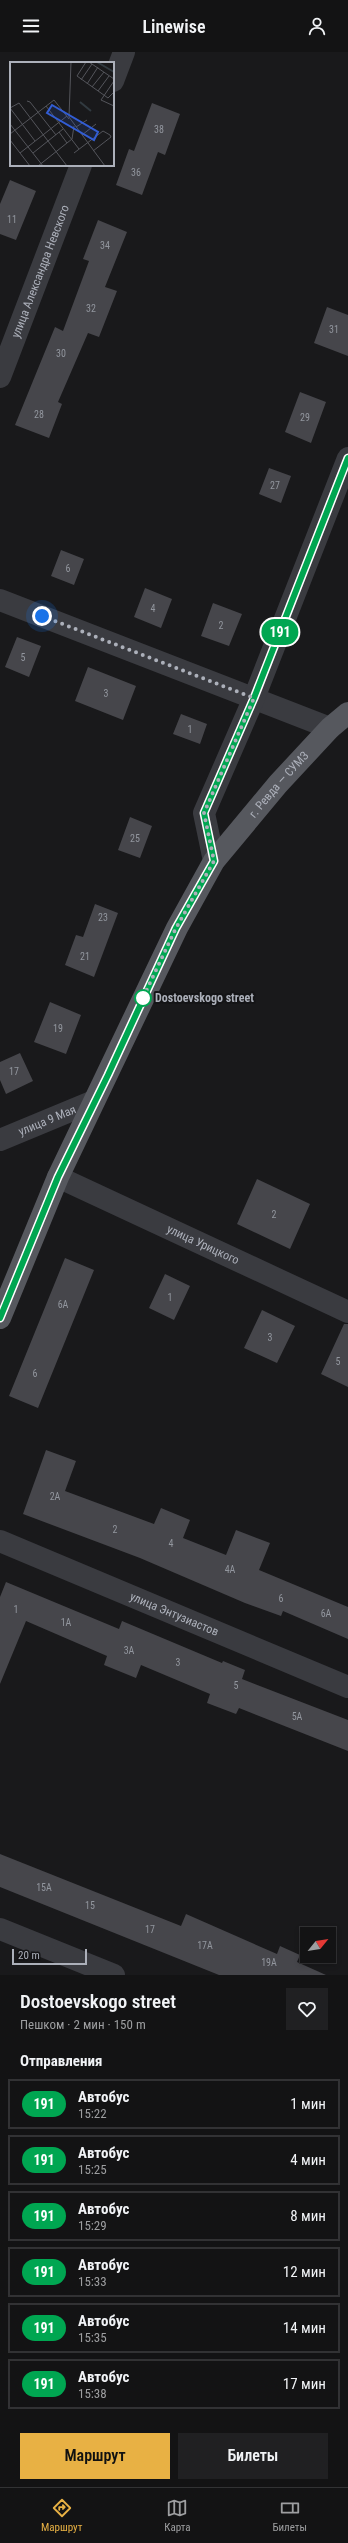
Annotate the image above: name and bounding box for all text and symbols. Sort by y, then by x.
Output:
icon: menu [20,15,42,37]
icon: person [306,15,328,37]
text: Linewise [142,16,206,37]
inset map [10,62,114,166]
house number: 38 [154,124,164,135]
house number: 36 [131,167,141,178]
street label: улица Александра Невского [9,203,72,340]
house number: 11 [7,214,17,225]
house number: 34 [100,240,110,251]
house number: 32 [86,303,96,314]
house number: 31 [329,324,339,335]
house number: 30 [56,348,66,359]
house number: 28 [34,409,44,420]
house number: 29 [300,412,310,423]
house number: 27 [270,480,280,491]
house number: 6 [66,563,71,574]
house number: 4 [151,603,156,614]
your location [32,606,52,626]
line badge: 191 [257,619,303,645]
house number: 2 [219,620,224,631]
text: 191 [269,624,291,640]
house number: 5 [21,652,26,663]
house number: 3 [104,688,109,699]
house number: 1 [188,724,192,735]
street label: г. Ревда — СУМЗ [246,749,311,821]
house number: 25 [130,833,140,844]
house number: 23 [98,912,108,923]
house number: 21 [80,951,90,962]
marker: Dostoevskogo street [134,989,152,1007]
place label: Dostoevskogo street [155,991,254,1005]
house number: 19 [53,1023,63,1034]
house number: 17 [9,1066,19,1077]
street label: улица 9 Мая [16,1102,78,1139]
house number: 2 [272,1209,277,1220]
street label: улица Урицкого [165,1222,241,1267]
house number: 1 [168,1292,172,1303]
house number: 6А [58,1299,69,1310]
house number: 3 [268,1332,273,1343]
house number: 5 [336,1356,341,1367]
house number: 6 [33,1368,38,1379]
house number: 2А [50,1491,61,1502]
house number: 2 [113,1524,118,1535]
house number: 4 [169,1538,174,1549]
house number: 4А [225,1564,236,1575]
street label: улица Энтузиастов [128,1589,221,1639]
house number: 6 [279,1593,284,1604]
house number: 1 [14,1604,18,1615]
house number: 6А [321,1608,332,1619]
house number: 1А [61,1617,72,1628]
house number: 3А [124,1645,135,1656]
house number: 3 [176,1657,181,1668]
house number: 5 [234,1680,239,1691]
house number: 5А [292,1711,303,1722]
house number: 15А [36,1882,52,1893]
house number: 15 [85,1900,95,1911]
house number: 17 [145,1924,155,1935]
north arrow [300,1927,336,1963]
map controls [300,1927,336,1963]
house number: 17А [197,1940,213,1951]
scale bar [12,1947,87,1966]
text: 20 m [18,1949,40,1962]
house number: 19А [261,1957,277,1968]
button: heart [286,1988,328,2030]
text: Dostoevskogo street [20,1990,176,2013]
text: Пешком · 2 мин · 150 m [20,2017,146,2032]
text: Отправления [20,2052,102,2070]
text: Автобус [78,2088,129,2106]
text: 1 мин [290,2095,326,2113]
text: 191 [33,2096,55,2112]
text: 15:22 [78,2106,107,2121]
text: Автобус [78,2144,129,2162]
text: 4 мин [290,2151,326,2169]
text: 191 [33,2152,55,2168]
text: 15:25 [78,2162,107,2177]
text: Автобус [78,2200,129,2218]
text: 8 мин [290,2207,326,2225]
text: 191 [33,2208,55,2224]
text: 15:29 [78,2218,107,2233]
text: Автобус [78,2256,129,2274]
text: 12 мин [283,2263,326,2281]
text: 191 [33,2264,55,2280]
text: 15:33 [78,2274,107,2289]
text: Автобус [78,2312,129,2330]
text: 14 мин [283,2319,326,2337]
text: 191 [33,2320,55,2336]
text: 15:35 [78,2330,107,2345]
text: Автобус [78,2368,129,2386]
text: 17 мин [283,2375,326,2393]
text: 191 [33,2376,55,2392]
text: 15:38 [78,2386,107,2401]
button: Маршрут [20,2433,170,2479]
button: Билеты [178,2433,328,2479]
tab: Маршрут [41,2497,82,2534]
tab: Карта [164,2497,191,2534]
tab: Билеты [272,2497,307,2534]

